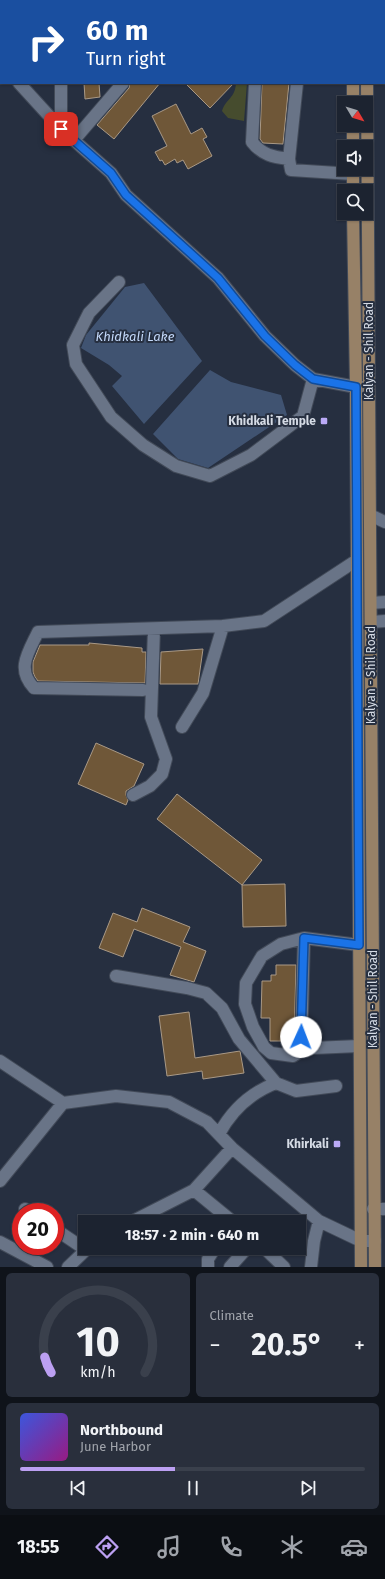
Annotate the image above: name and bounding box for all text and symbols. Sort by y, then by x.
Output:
text: 60 m [86,14,148,47]
icon: right [20,16,72,68]
text: Turn right [86,48,166,70]
north arrow [337,96,373,132]
map controls [337,96,373,220]
pin [44,112,78,146]
icon: arrive [50,118,72,140]
button: sound [337,140,373,176]
button: search [337,184,373,220]
street label: Kalyan - Shil Road [362,302,376,400]
water label: Khidkali Lake [96,329,175,344]
place label: Khidkali Temple [228,414,316,428]
marker: Khidkali Temple [319,416,329,426]
street label: Kalyan - Shil Road [364,626,378,724]
street label: Kalyan - Shil Road [366,950,380,1048]
position arrow [280,1016,322,1058]
place label: Khirkali [286,1137,329,1151]
marker: Khirkali [332,1139,342,1149]
speed limit sign: 20 [12,1203,64,1255]
text: 18:57 · 2 min · 640 m [125,1226,259,1244]
text: Climate [210,1308,254,1323]
text: 10 [76,1317,120,1367]
text: 20.5° [251,1327,323,1363]
text: − [210,1332,221,1359]
text: + [354,1332,365,1359]
text: km/h [80,1364,115,1381]
text: Northbound [80,1421,163,1439]
text: June Harbor [80,1439,151,1454]
icon: previous [67,1477,89,1499]
icon: pause [182,1477,204,1499]
icon: next [297,1477,319,1499]
icon: directions [93,1533,121,1561]
icon: music [155,1533,183,1561]
icon: phone [217,1533,245,1561]
icon: climate [278,1533,306,1561]
icon: car [340,1533,368,1561]
text: 18:55 [17,1536,59,1558]

